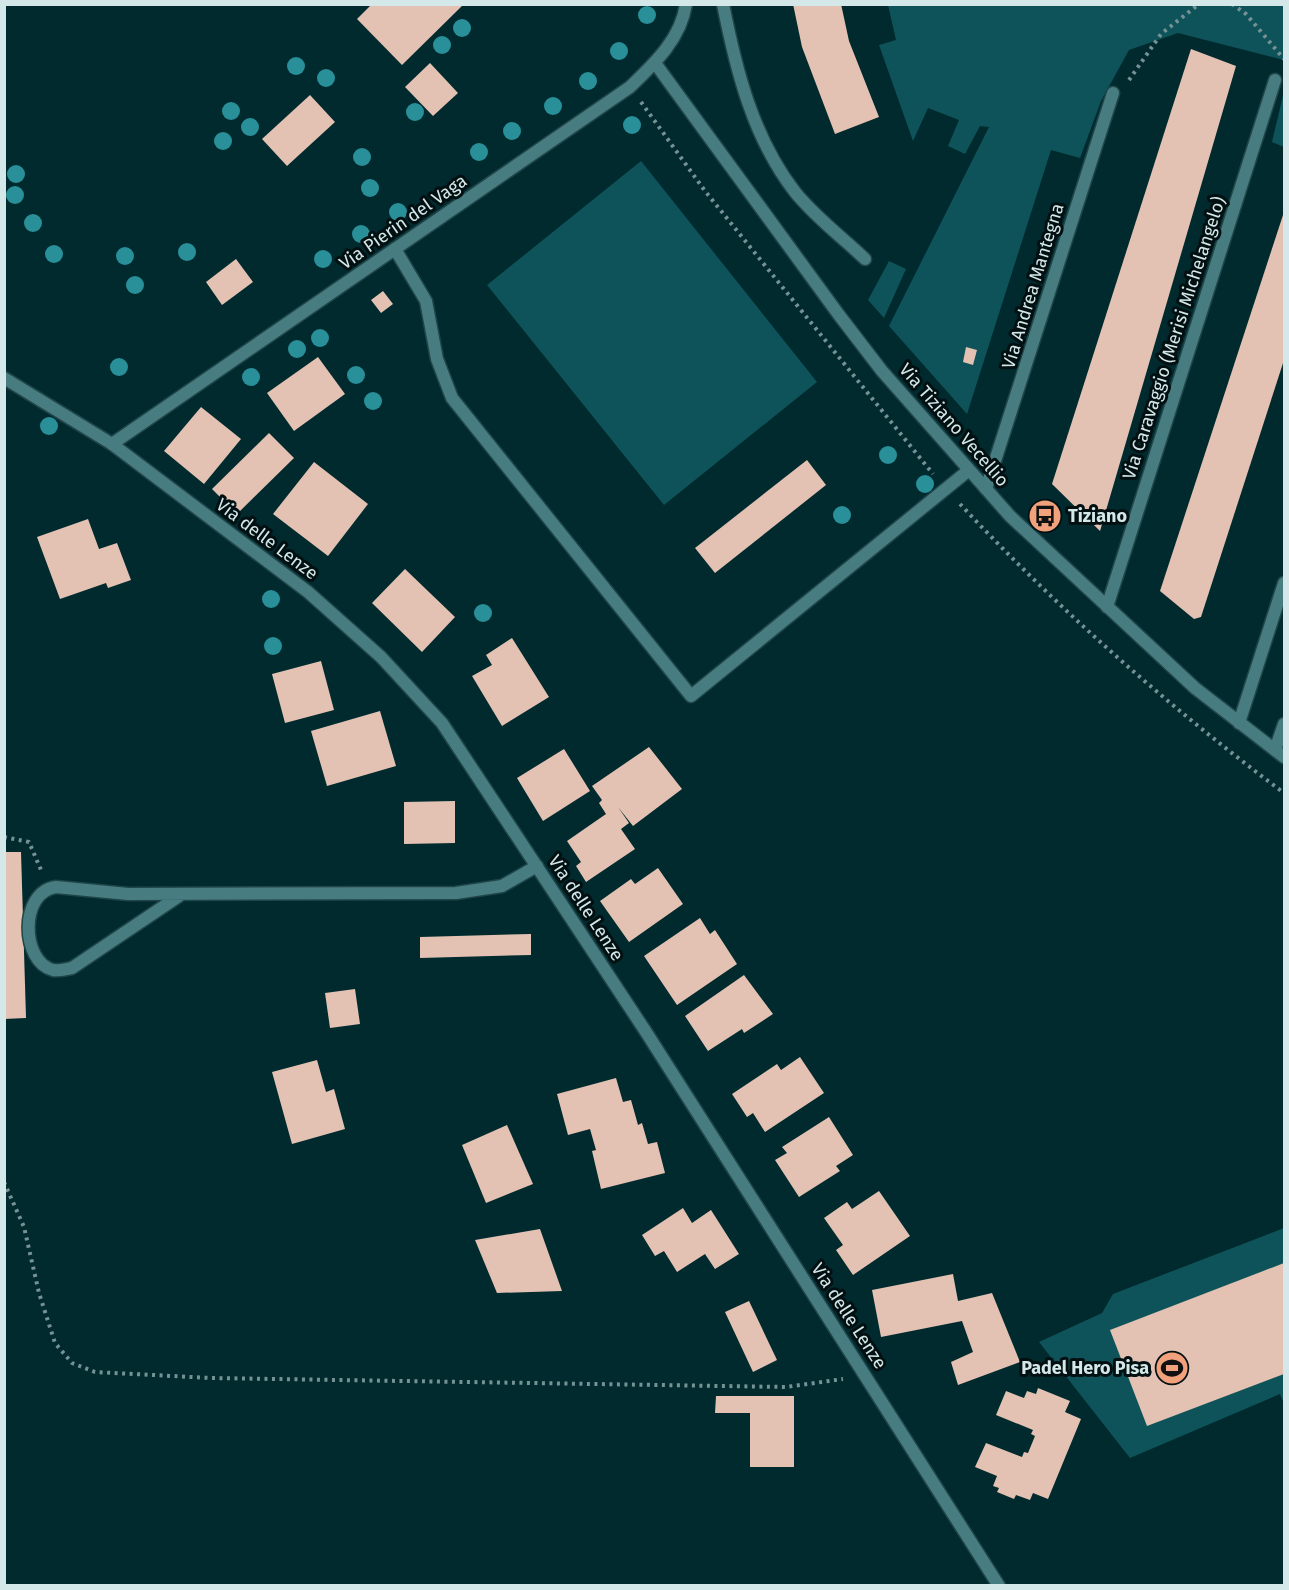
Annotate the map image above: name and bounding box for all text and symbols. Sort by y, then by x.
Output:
street label: Via Pierin del Vaga [335,170,471,274]
street label: Via Caravaggio (Merisi Michelangelo) [1118,194,1230,482]
street label: Via Andrea Mantegna [997,201,1069,371]
street label: Via Tiziano Vecellio [894,359,1014,491]
street label: Via delle Lenze [212,494,322,584]
bus stop icon: Tiziano [1027,498,1063,534]
place label: Tiziano [1068,505,1127,527]
street label: Via delle Lenze [544,851,628,965]
street label: Via delle Lenze [807,1259,891,1373]
sports icon: Padel Hero Pisa [1154,1350,1190,1386]
place label: Padel Hero Pisa [1021,1357,1149,1379]

